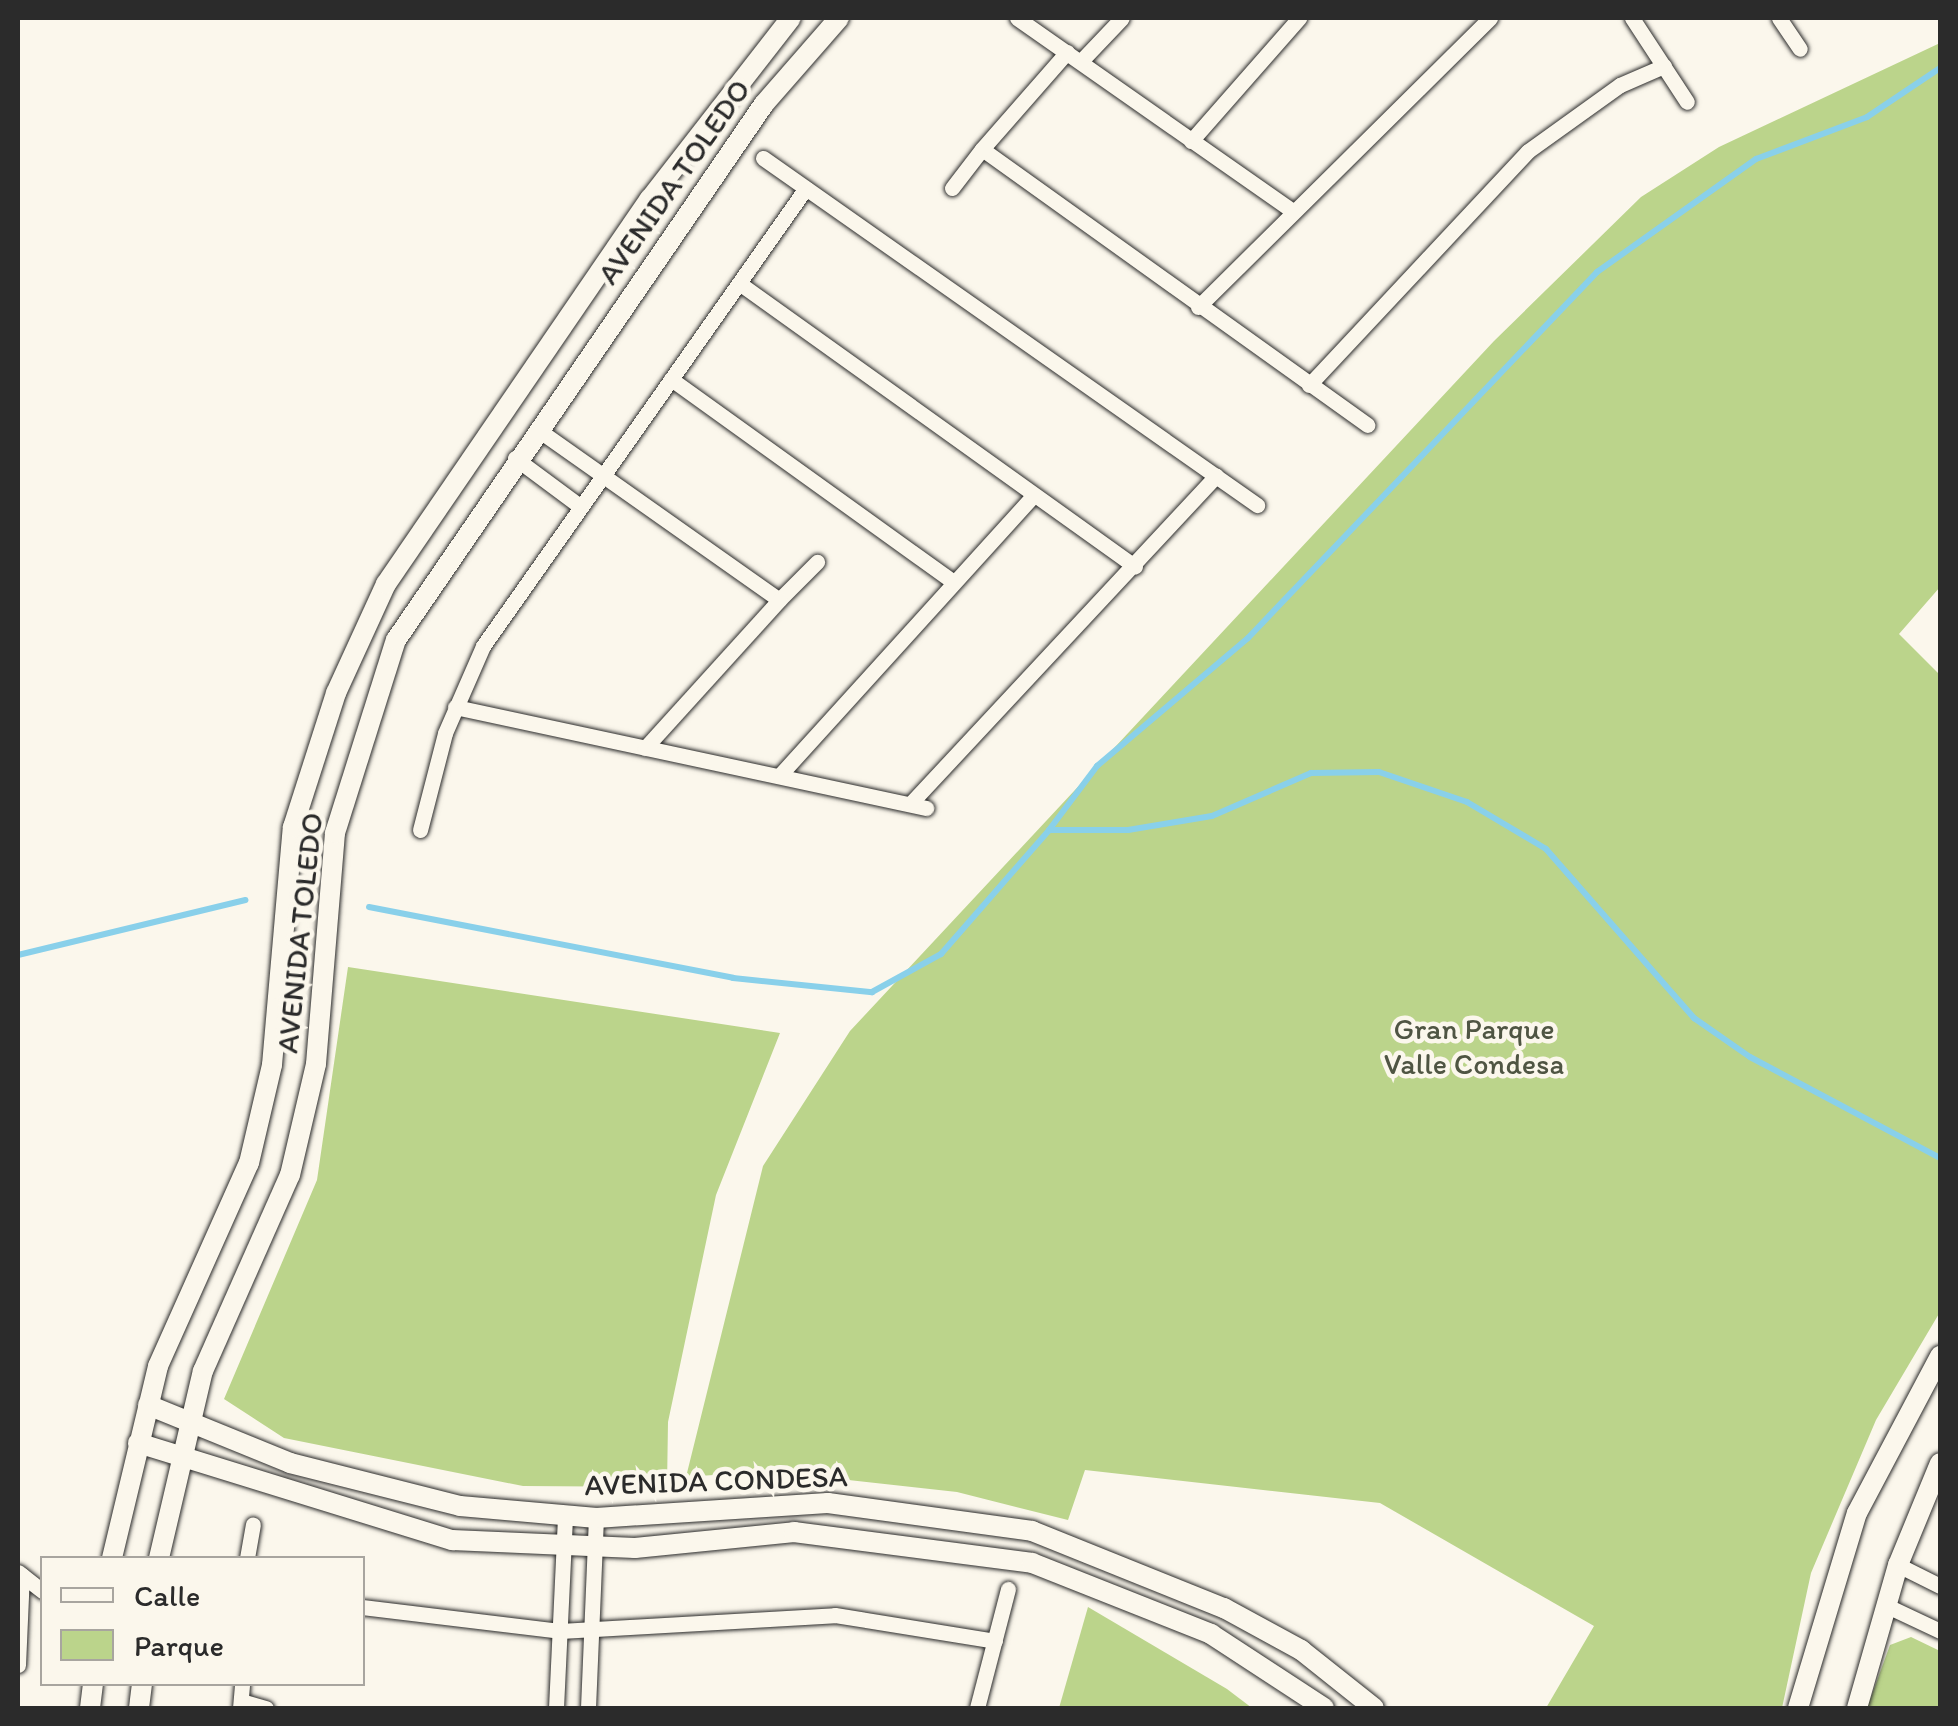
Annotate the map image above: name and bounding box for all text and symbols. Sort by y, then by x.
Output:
street label: AVENIDA TOLEDO [590,73,758,291]
street label: AVENIDA TOLEDO [269,811,331,1055]
park label: Gran Parque Valle Condesa [1383,1011,1565,1082]
street label: AVENIDA CONDESA [584,1458,848,1504]
legend [40,1556,365,1686]
text: Calle [134,1577,200,1614]
text: Parque [134,1627,224,1664]

